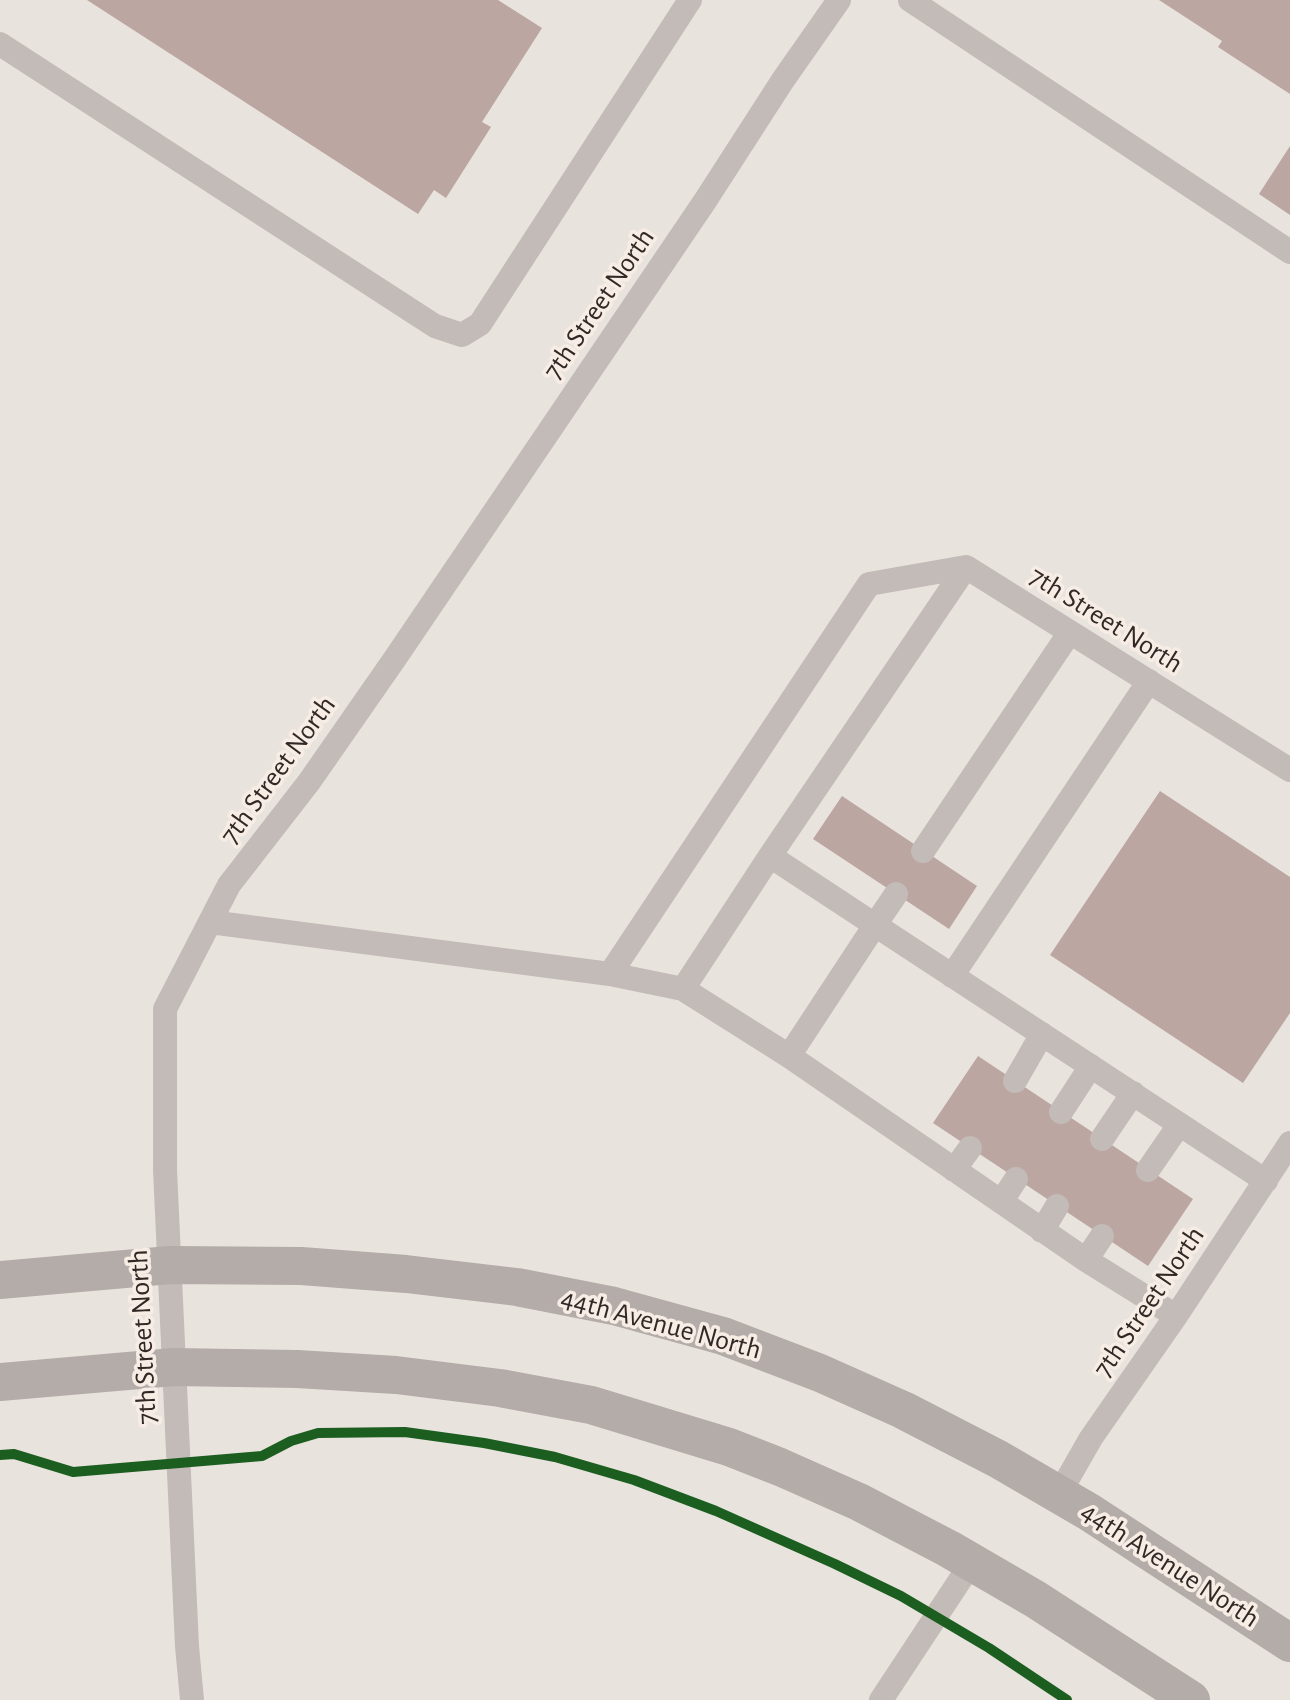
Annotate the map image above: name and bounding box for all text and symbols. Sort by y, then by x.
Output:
street label: 7th Street North [536,222,662,386]
street label: 7th Street North [1023,559,1189,681]
street label: 7th Street North [213,689,343,851]
street label: 7th Street North [1086,1220,1212,1384]
street label: 7th Street North [122,1249,164,1425]
street label: 44th Avenue North [557,1281,765,1367]
street label: 44th Avenue North [1075,1495,1265,1635]

